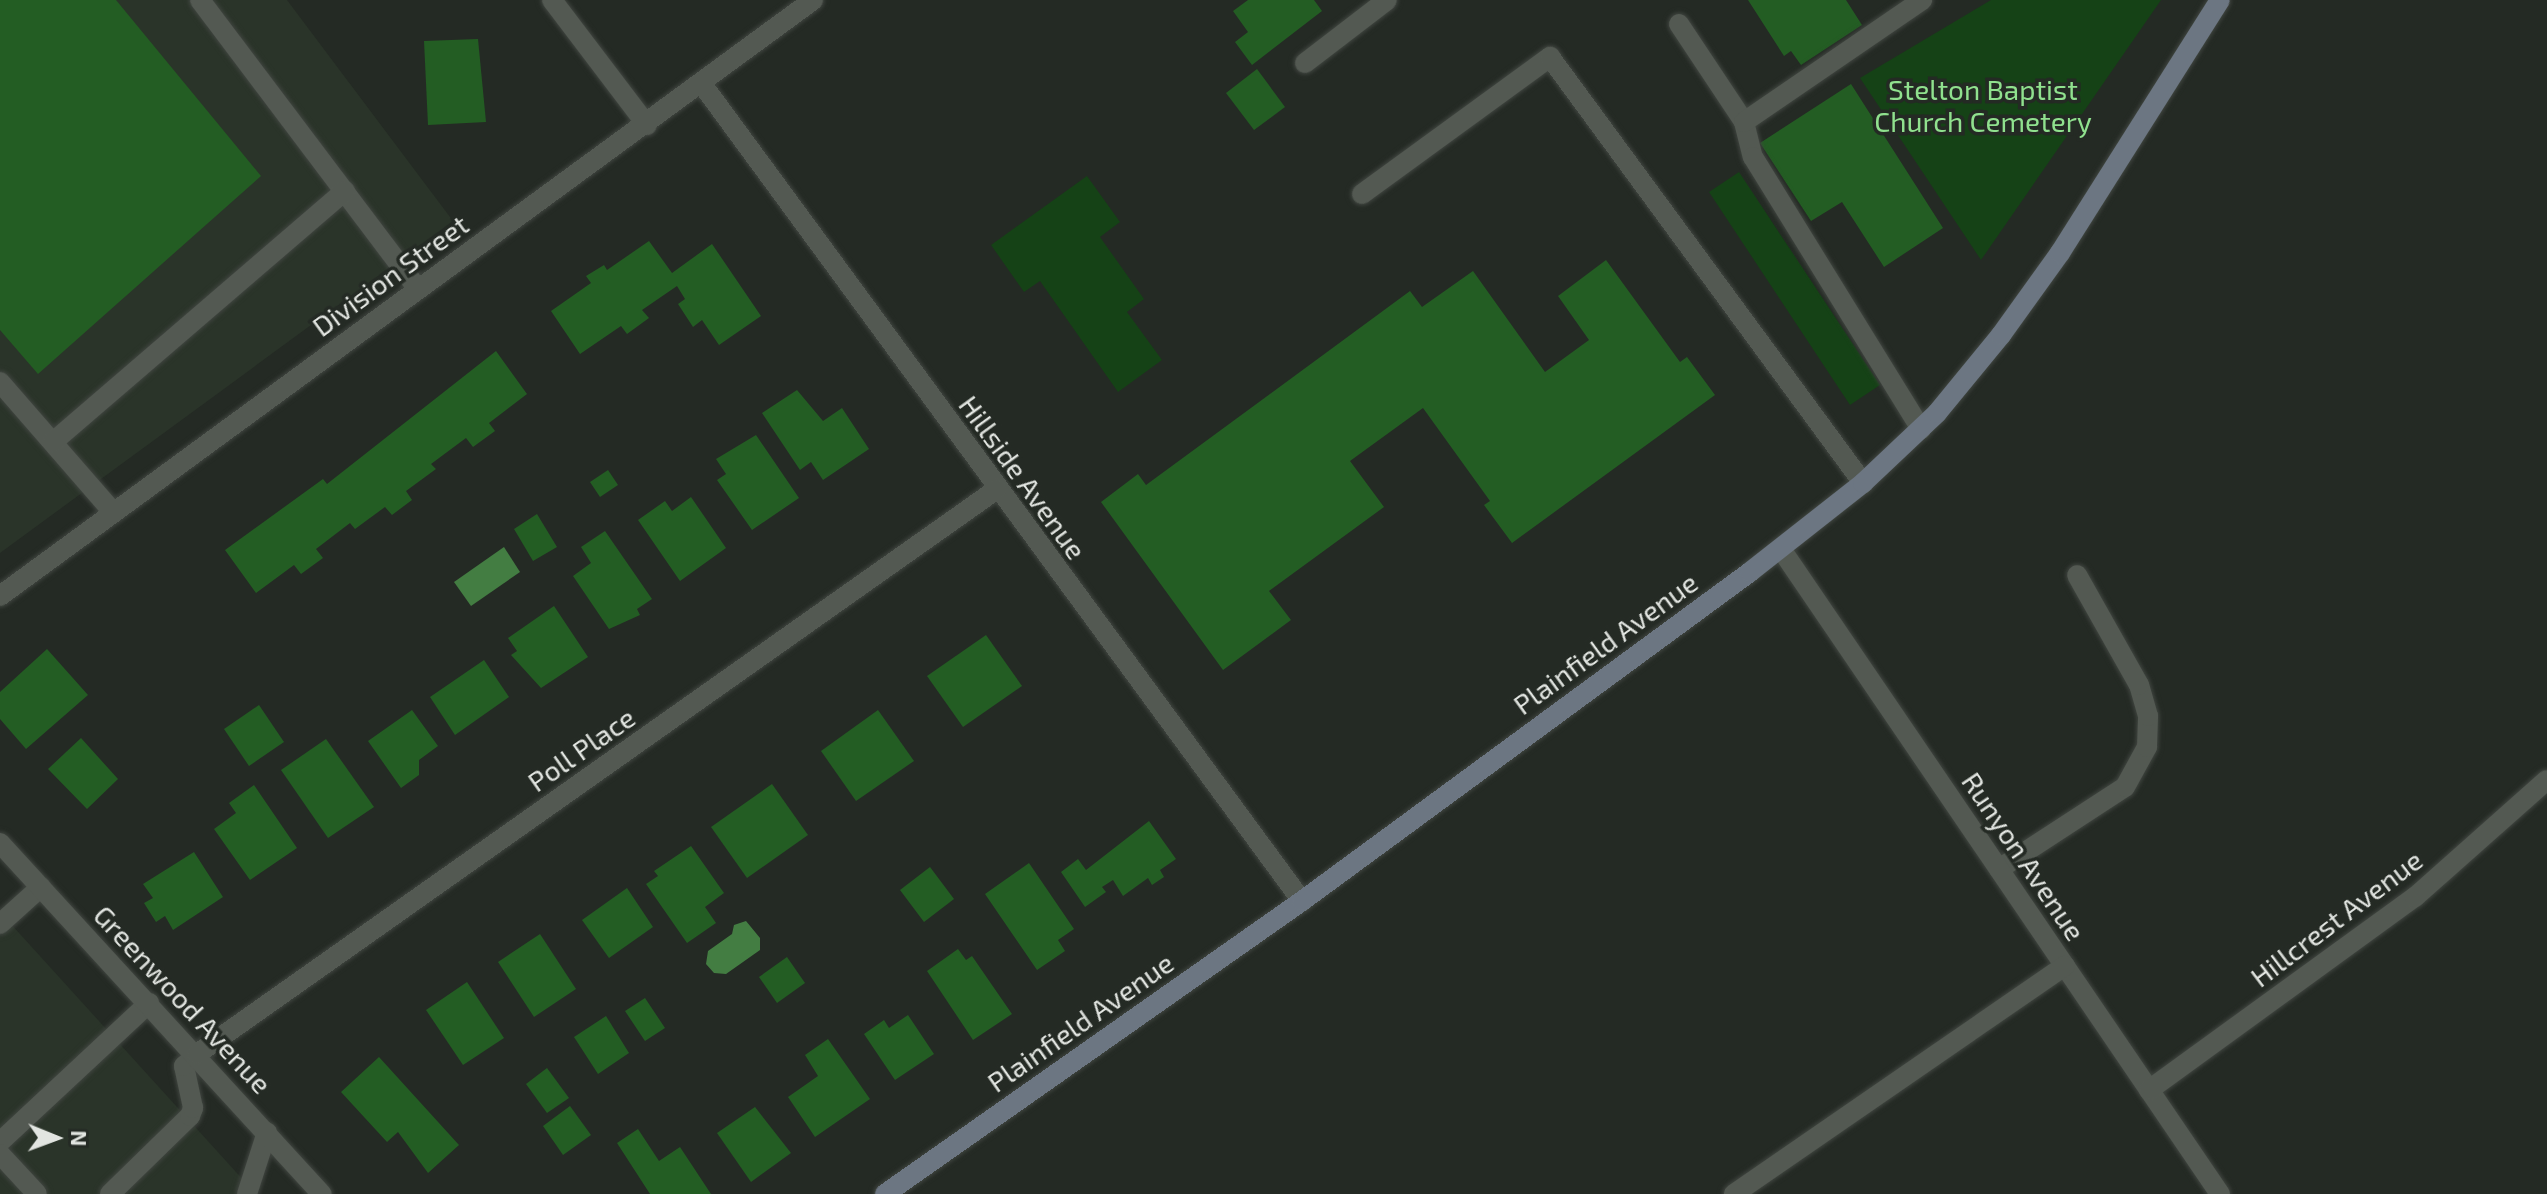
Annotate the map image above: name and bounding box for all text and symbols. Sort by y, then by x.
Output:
park label: Stelton Baptist Church Cemetery [1874,72,2092,138]
street label: Division Street [305,207,475,343]
street label: Hillside Avenue [952,388,1094,566]
street label: Plainfield Avenue [1506,565,1704,721]
street label: Poll Place [521,700,641,798]
street label: Runyon Avenue [1955,765,2093,947]
street label: Hillcrest Avenue [2243,842,2429,994]
street label: Greenwood Avenue [87,898,279,1100]
street label: Plainfield Avenue [980,945,1180,1099]
north arrow [16,1098,96,1178]
text: N [67,1130,93,1147]

